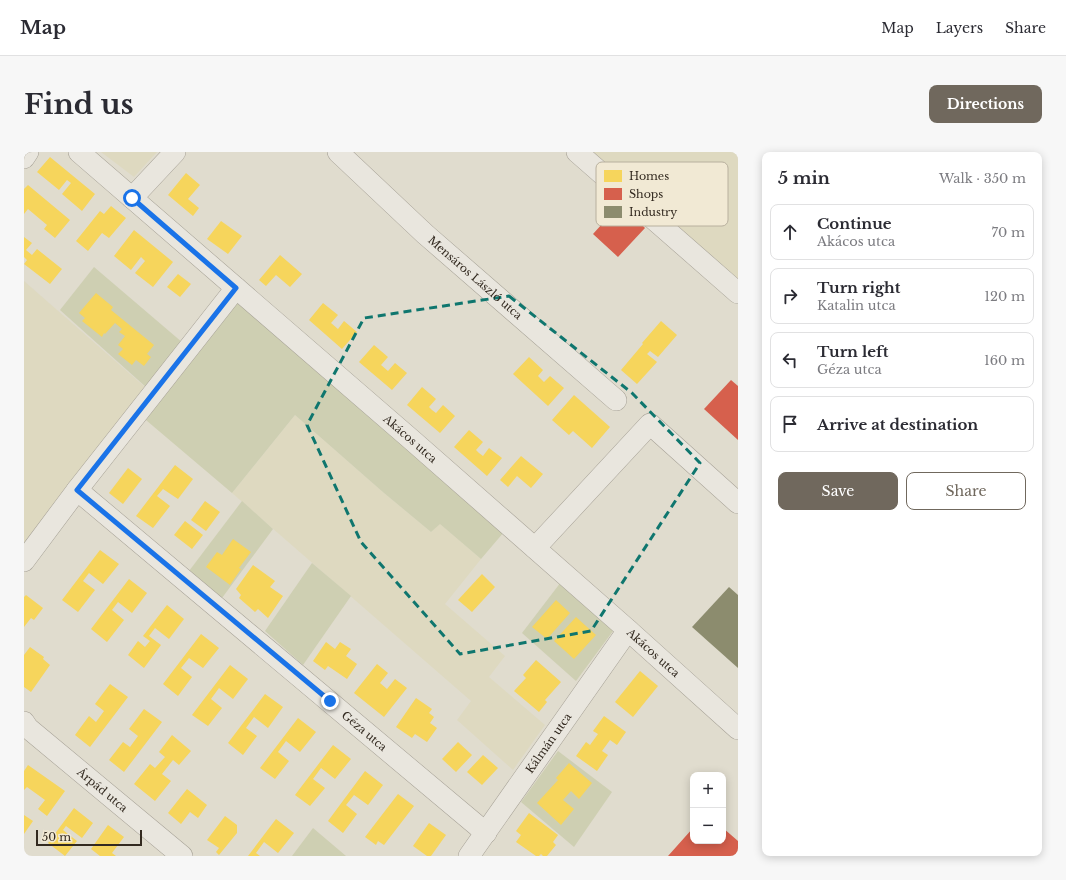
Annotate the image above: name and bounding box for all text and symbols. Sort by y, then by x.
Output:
text: Map [20,16,66,39]
text: Map [881,19,914,37]
text: Layers [936,19,983,37]
text: Share [1005,19,1046,37]
button: Directions [929,85,1042,123]
text: Find us [24,87,134,122]
legend [596,162,728,226]
text: 5 min [778,168,830,189]
text: Homes [629,169,669,183]
text: Walk · 350 m [939,170,1026,187]
text: Shops [629,187,663,201]
route start [123,189,141,207]
text: Industry [629,205,677,219]
text: Continue [817,214,892,233]
icon: ahead [779,221,801,243]
text: 70 m [992,224,1025,241]
street label: Mensáros László utca [425,233,526,323]
text: Akácos utca [817,233,895,250]
text: Turn right [817,278,900,297]
icon: right [779,285,801,307]
text: 120 m [984,288,1025,305]
text: Katalin utca [817,297,896,314]
text: Turn left [817,342,888,361]
icon: left [779,349,801,371]
text: 160 m [984,352,1025,369]
text: Géza utca [817,361,882,378]
street label: Akácos utca [380,411,440,466]
icon: arrive [779,413,801,435]
text: Arrive at destination [817,415,978,434]
button: Save [778,472,898,510]
button: Share [906,472,1026,510]
street label: Akácos utca [623,625,683,681]
route end [321,692,339,710]
street label: Géza utca [339,708,390,754]
street label: Kálmán utca [522,710,575,776]
street label: Árpád utca [74,764,131,815]
map controls [690,772,726,844]
button: + [690,772,726,808]
button: − [690,808,726,844]
scale bar [36,828,142,847]
text: 50 m [42,830,71,844]

